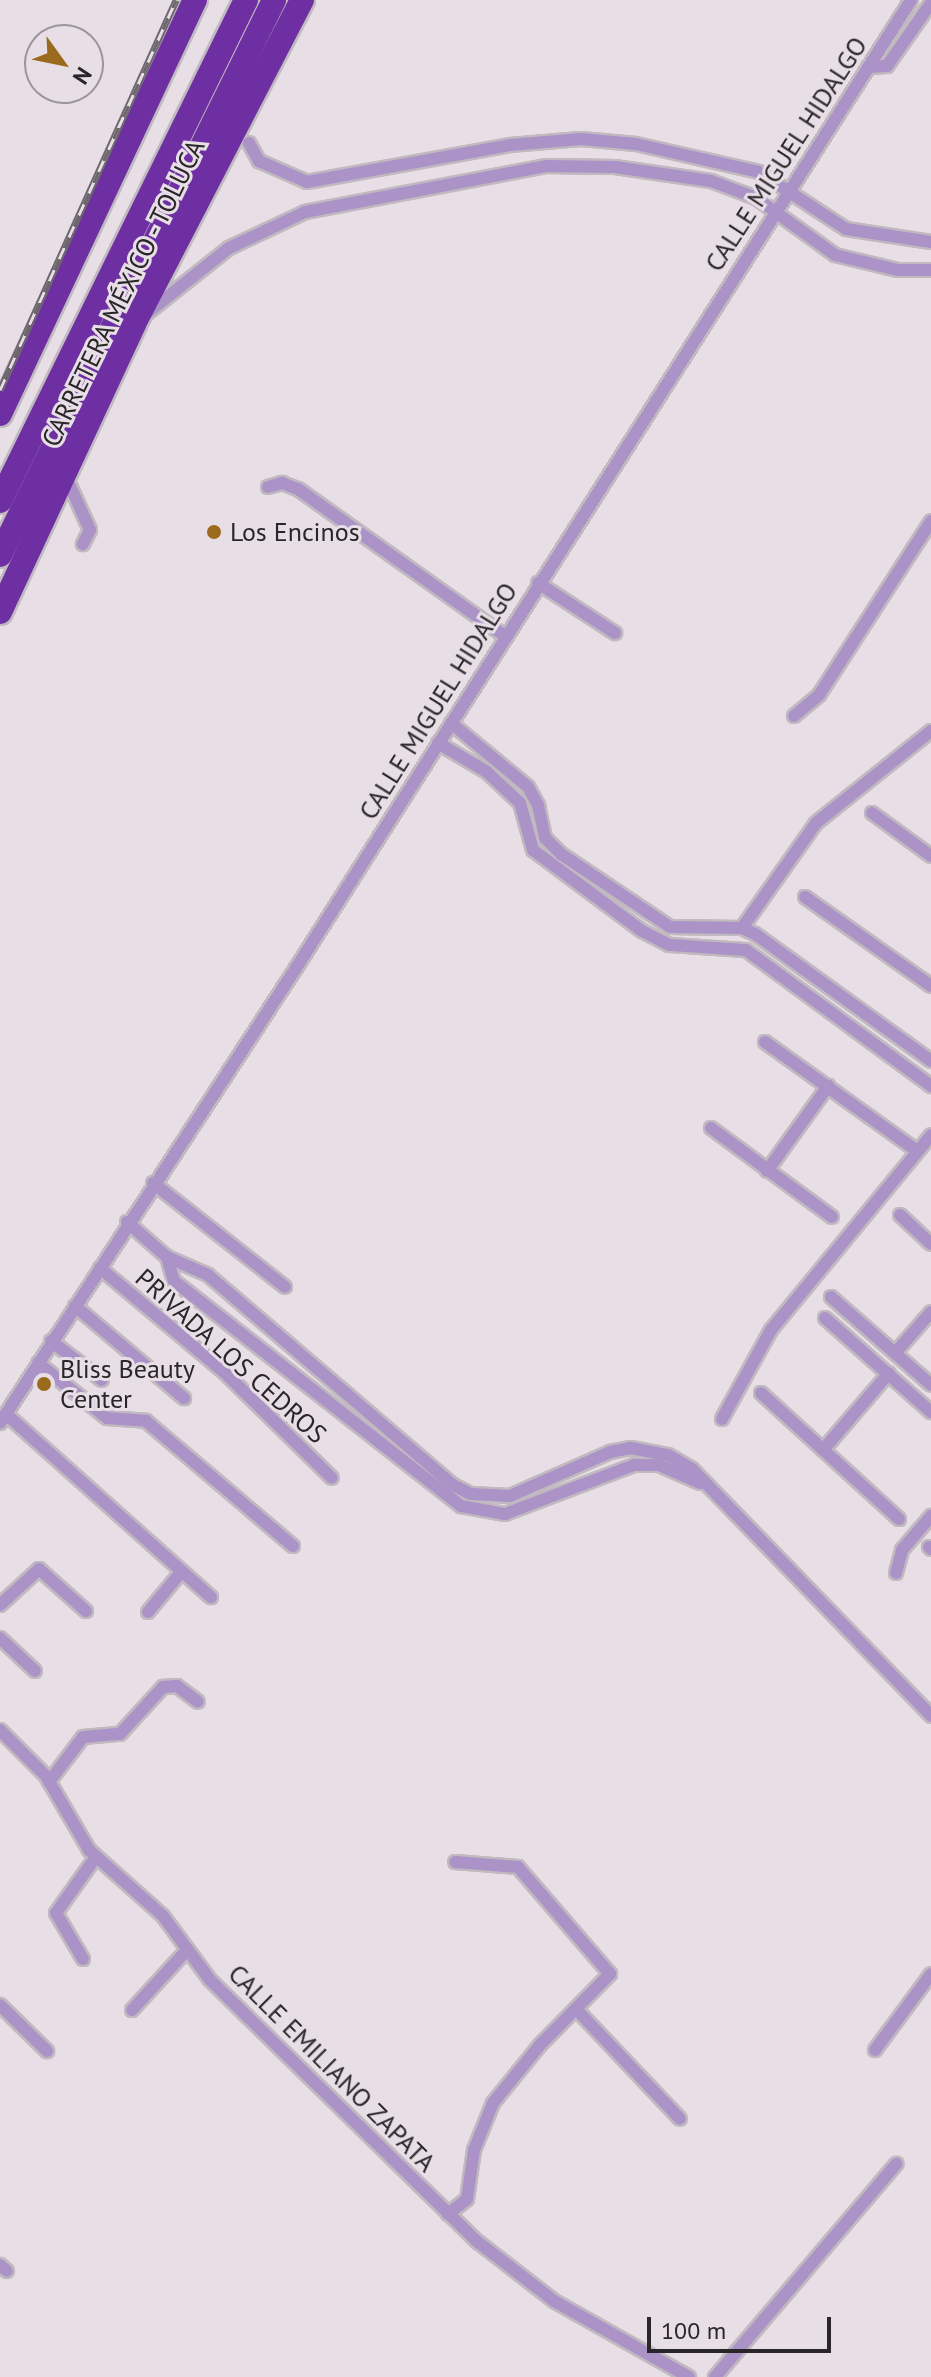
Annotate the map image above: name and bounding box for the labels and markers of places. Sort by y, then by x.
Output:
place label: Los Encinos [230,516,360,548]
marker: Los Encinos [205,523,223,541]
place label: Bliss Beauty Center [60,1353,195,1414]
marker: Bliss Beauty Center [35,1375,53,1393]

